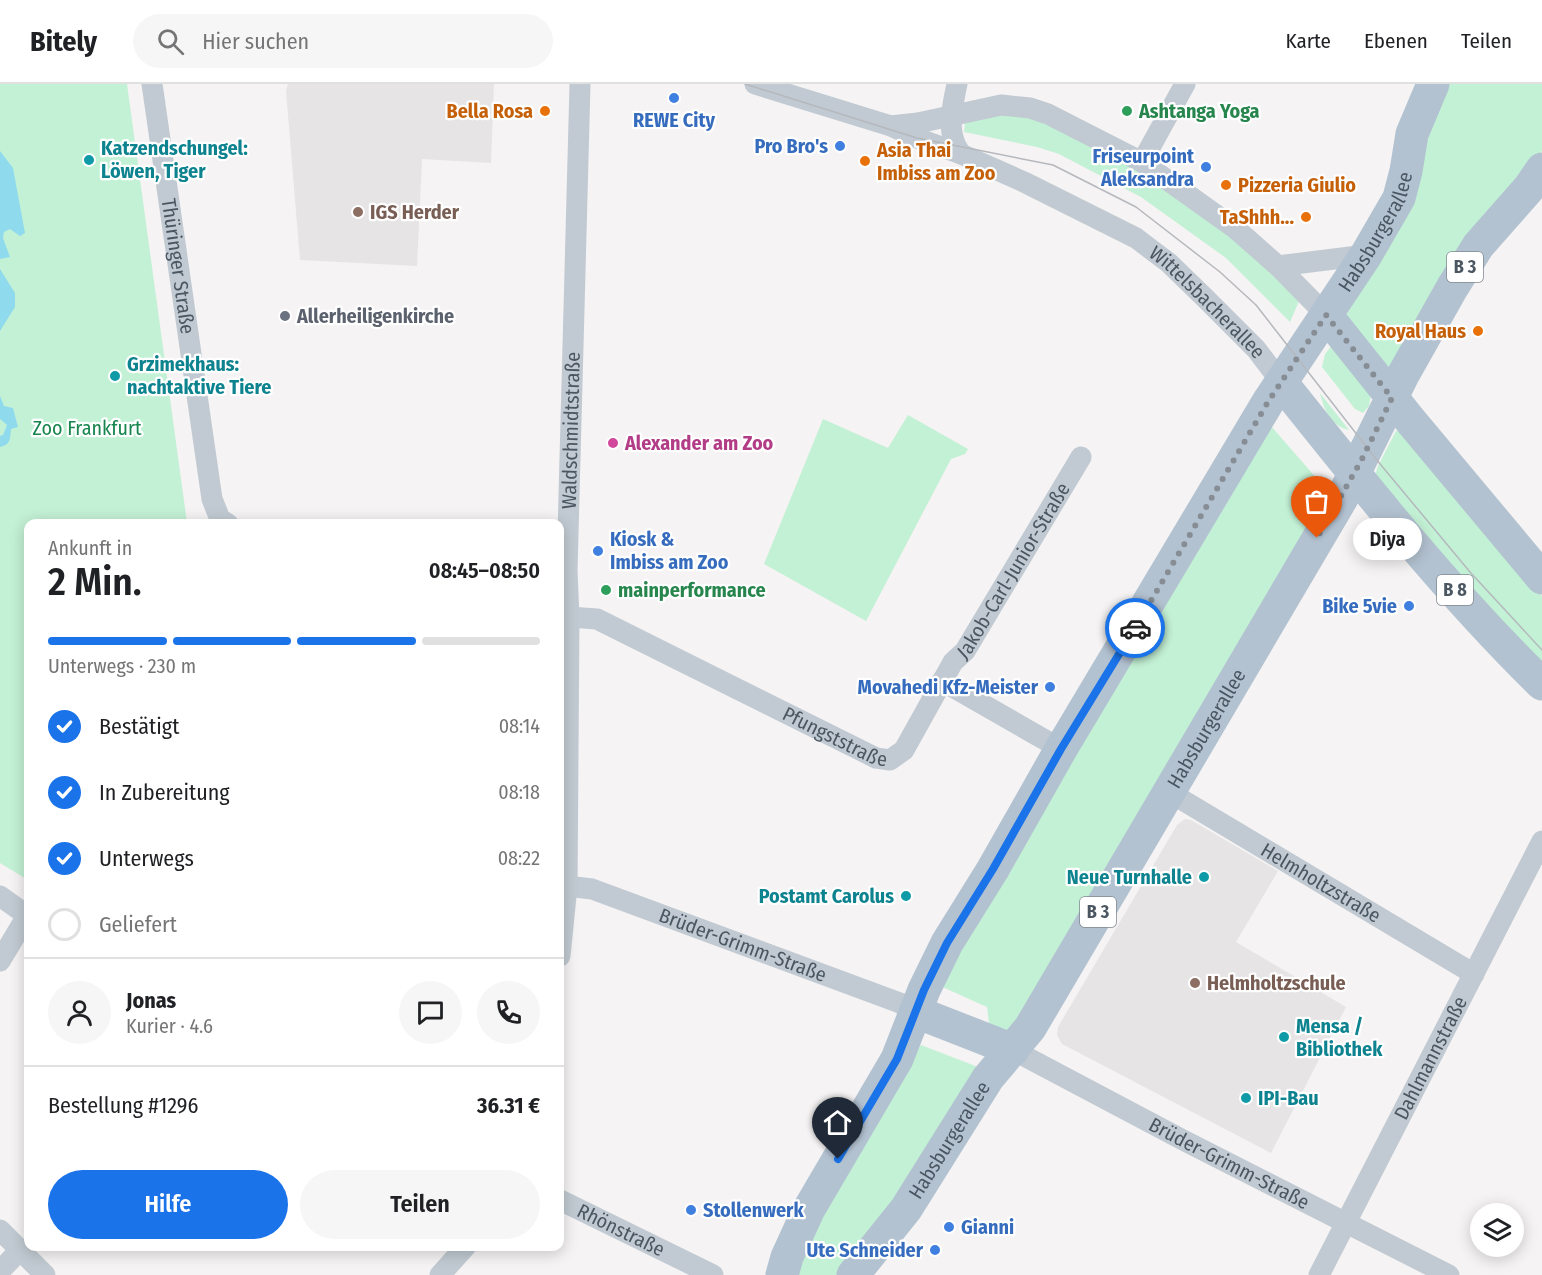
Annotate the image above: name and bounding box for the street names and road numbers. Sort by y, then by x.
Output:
street label: Habsburgerallee [1333,169,1417,296]
street label: Thüringer Straße [157,197,200,336]
street label: Wittelsbacherallee [1145,241,1271,363]
road number: B 3 [1447,252,1483,282]
street label: Waldschmidtstraße [557,352,585,509]
street label: Jakob-Carl-Junior-Straße [952,478,1075,664]
road number: B 8 [1437,575,1473,605]
street label: Habsburgerallee [1162,665,1251,792]
street label: Pfungststraße [779,701,889,771]
street label: Helmholtzstraße [1257,838,1385,928]
road number: B 3 [1080,897,1116,927]
street label: Brüder-Grimm-Straße [656,903,830,987]
street label: Dahlmannstraße [1389,992,1472,1124]
street label: Habsburgerallee [903,1077,995,1203]
street label: Brüder-Grimm-Straße [1145,1112,1313,1214]
street label: Rhönstraße [573,1198,669,1261]

